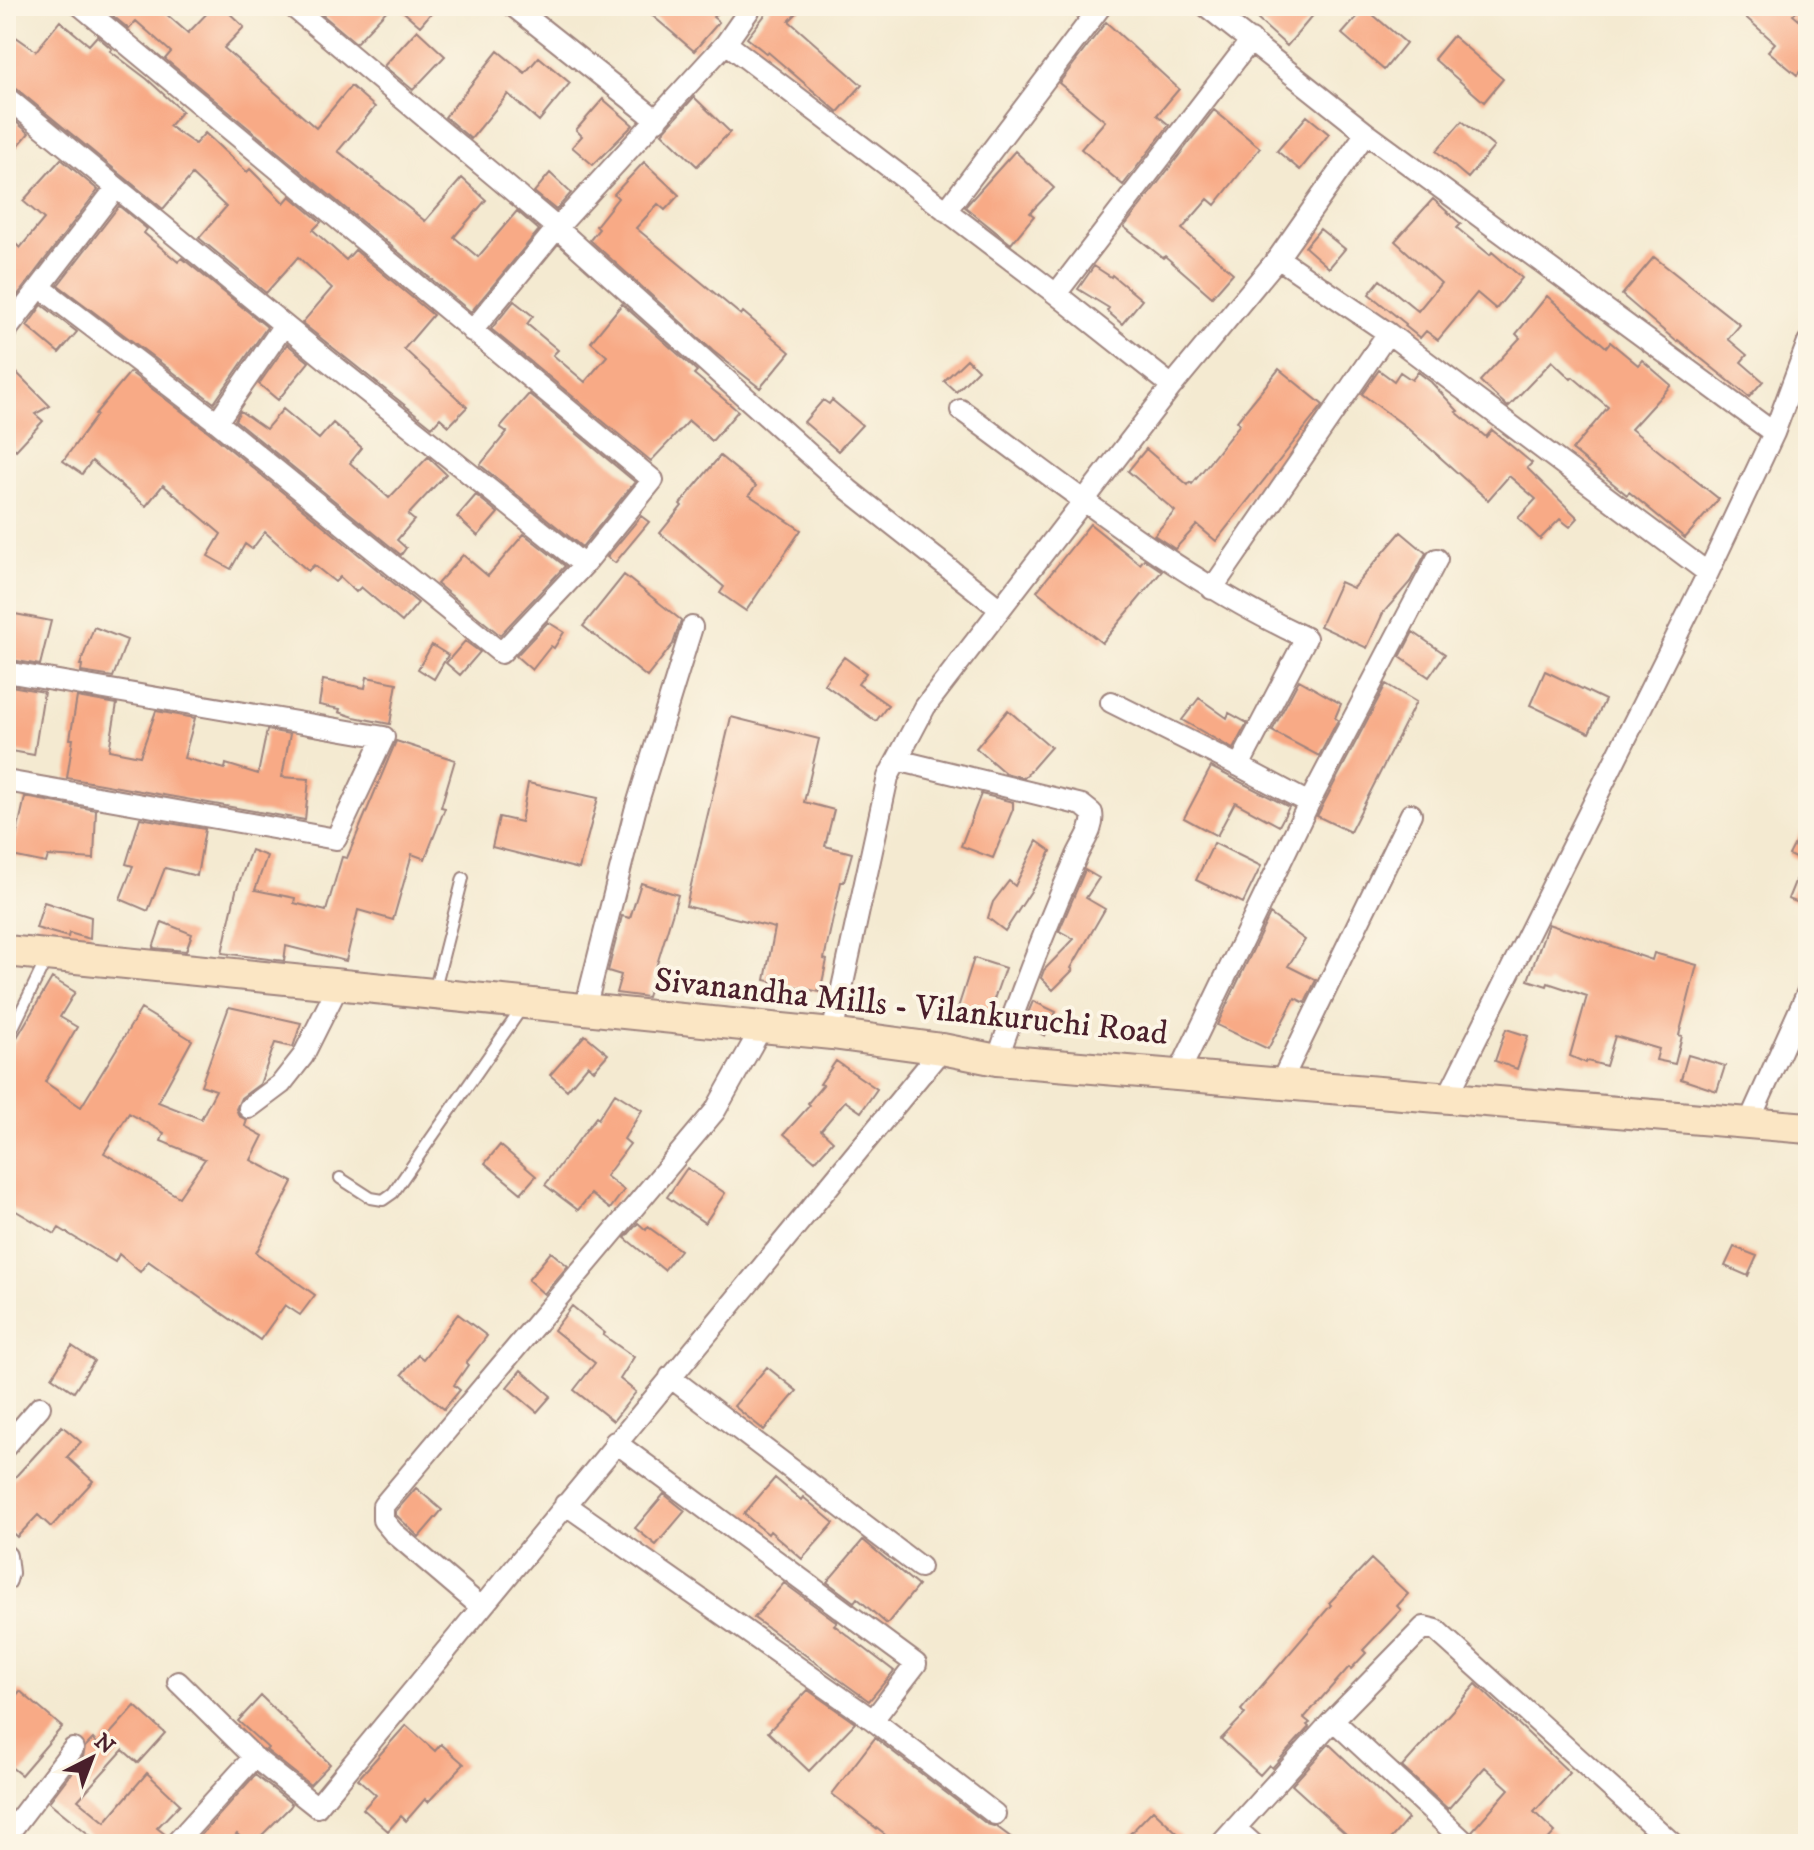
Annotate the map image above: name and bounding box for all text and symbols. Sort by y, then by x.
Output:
street label: Sivanandha Mills - Vilankuruchi Road [652,959,1170,1055]
north arrow [52,1718,132,1798]
text: N [89,1728,120,1760]

